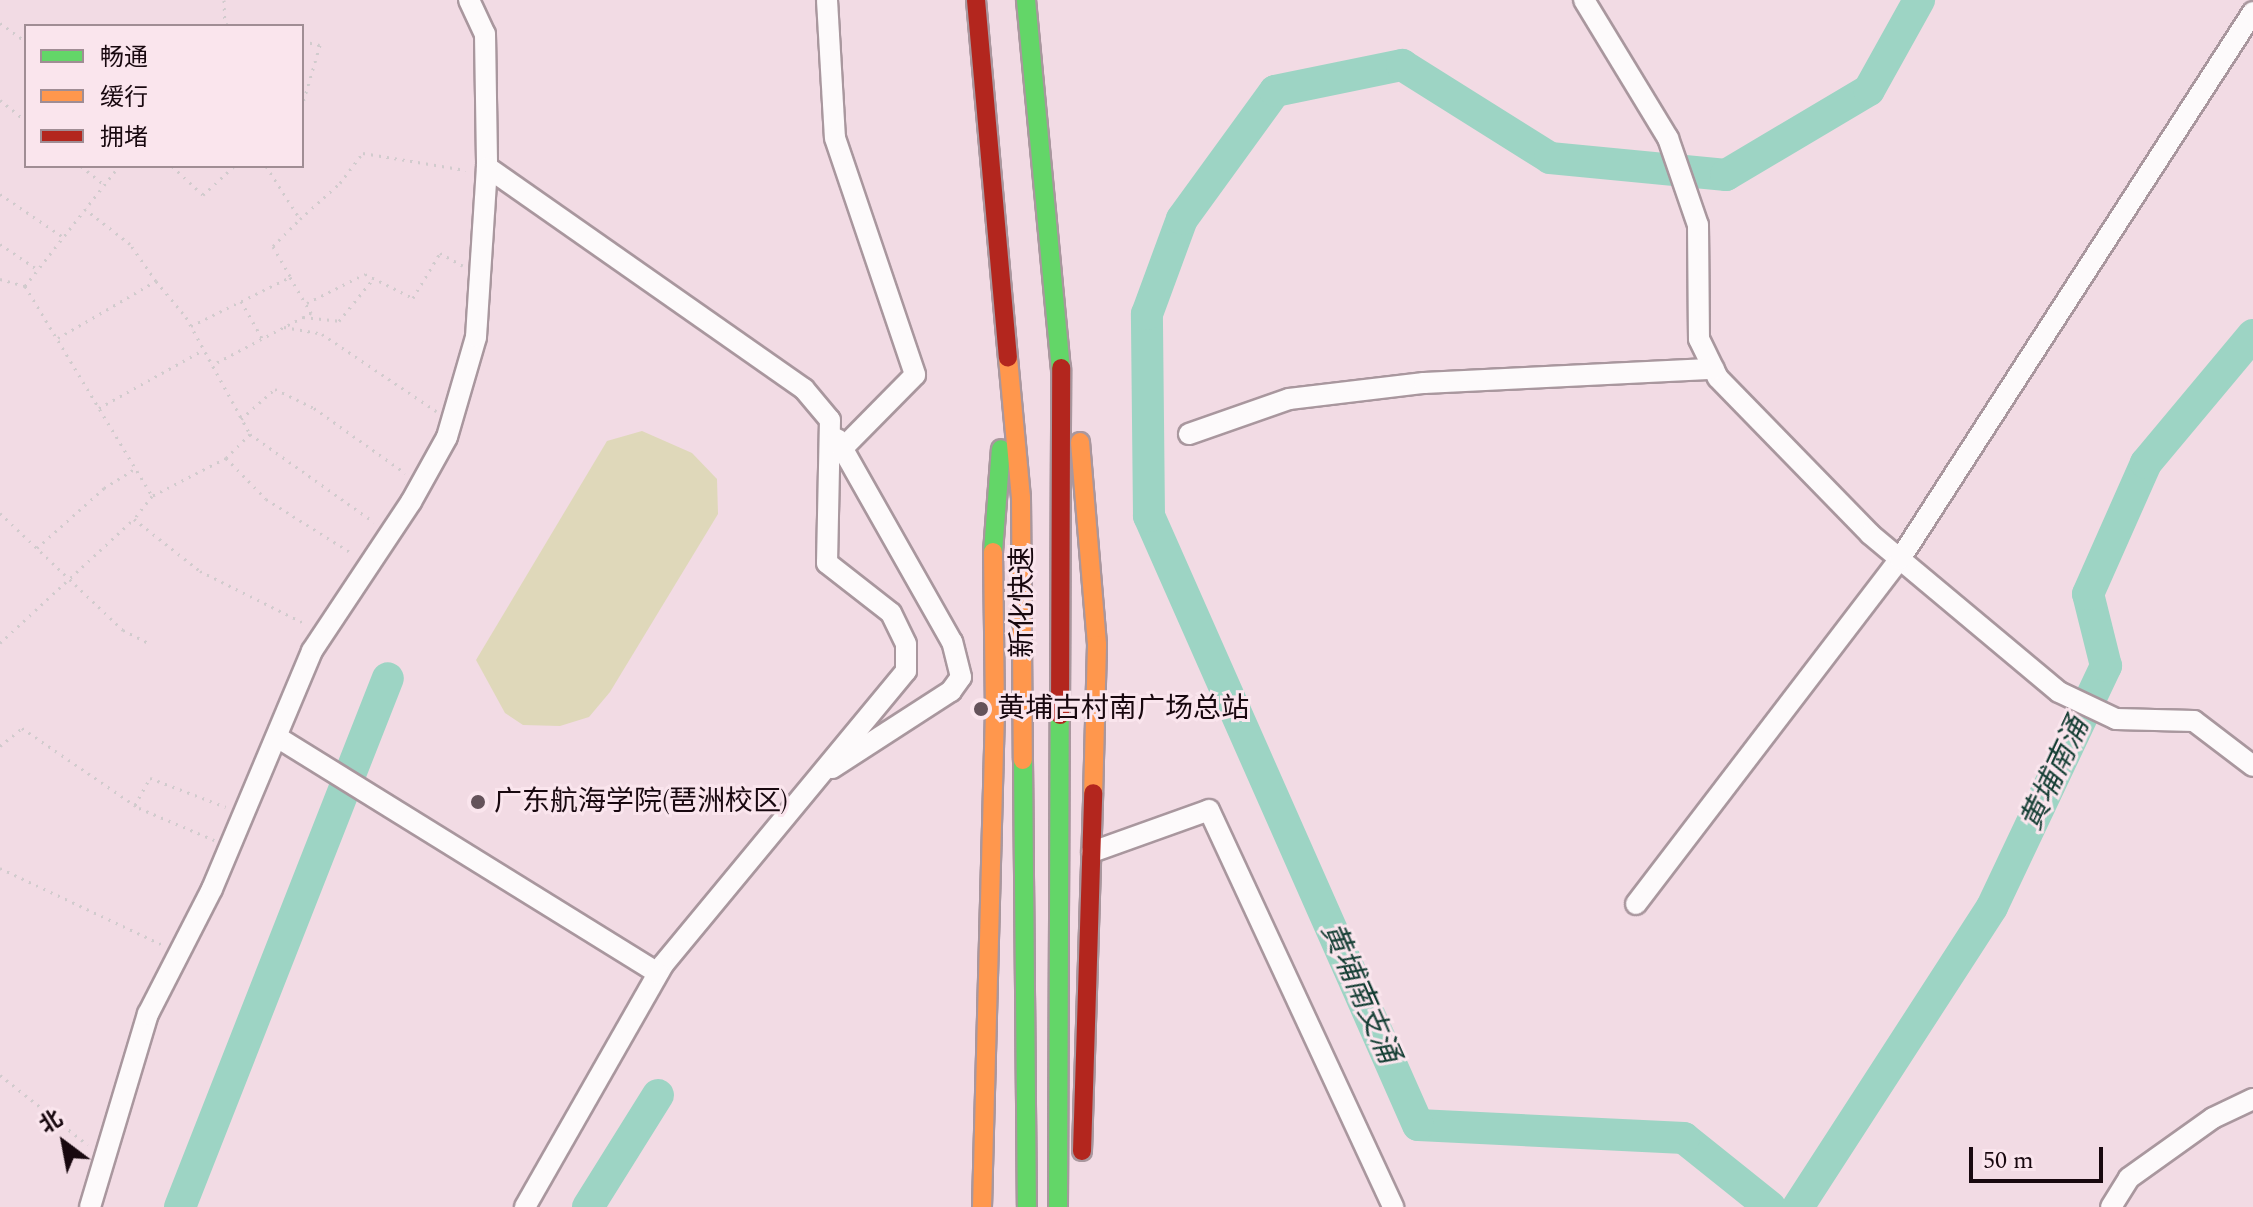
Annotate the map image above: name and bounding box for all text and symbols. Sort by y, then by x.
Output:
legend [24,24,304,168]
text: 畅通 [100,40,148,76]
text: 缓行 [100,80,148,116]
text: 拥堵 [100,120,148,156]
street label: 新化快速 [1006,546,1040,658]
place label: 黄埔古村南广场总站 [997,692,1249,726]
marker: 黄埔古村南广场总站 [972,700,990,718]
water label: 黄埔南涌 [2013,712,2097,836]
place label: 广东航海学院(琶洲校区) [494,785,788,819]
marker: 广东航海学院(琶洲校区) [469,793,487,811]
water label: 黄埔南支涌 [1313,917,1407,1069]
text: 北 [33,1102,69,1142]
north arrow [24,1103,104,1183]
scale bar [1973,1131,2107,1181]
text: 50 m [1983,1143,2034,1179]

